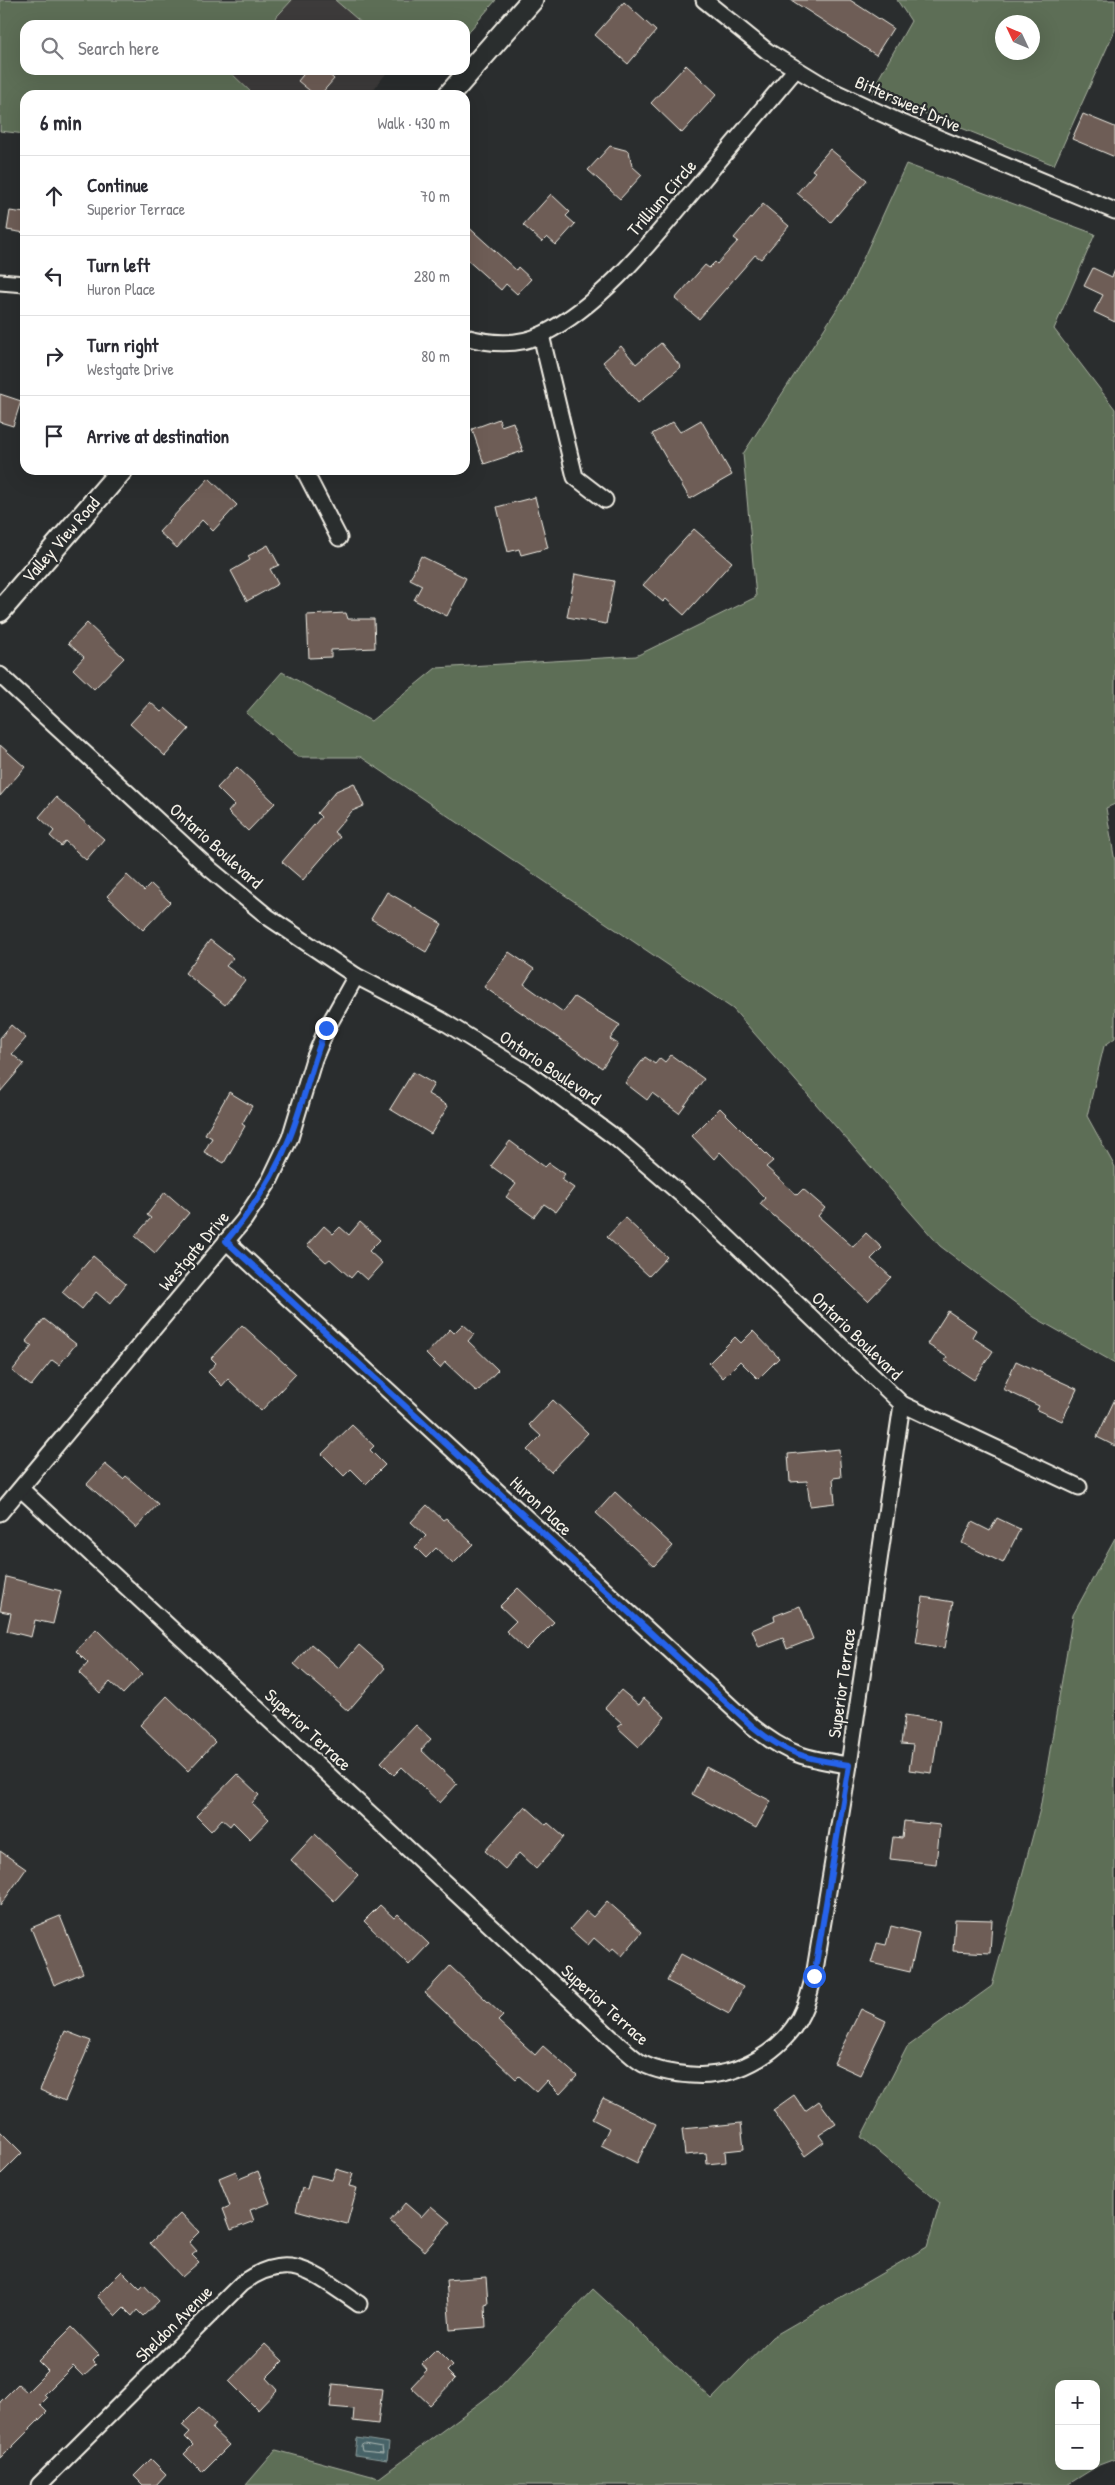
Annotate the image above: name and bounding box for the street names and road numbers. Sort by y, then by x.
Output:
street label: Bittersweet Drive [851,69,965,138]
street label: Trillium Circle [621,154,702,242]
street label: Valley View Road [16,491,105,588]
street label: Ontario Boulevard [164,797,268,894]
street label: Ontario Boulevard [495,1024,606,1111]
street label: Westgate Drive [153,1205,235,1296]
street label: Ontario Boulevard [806,1286,908,1385]
street label: Huron Place [505,1470,578,1541]
street label: Superior Terrace [821,1627,862,1739]
street label: Superior Terrace [259,1683,357,1776]
street label: Superior Terrace [556,1958,655,2051]
street label: Sheldon Avenue [129,2279,218,2368]

